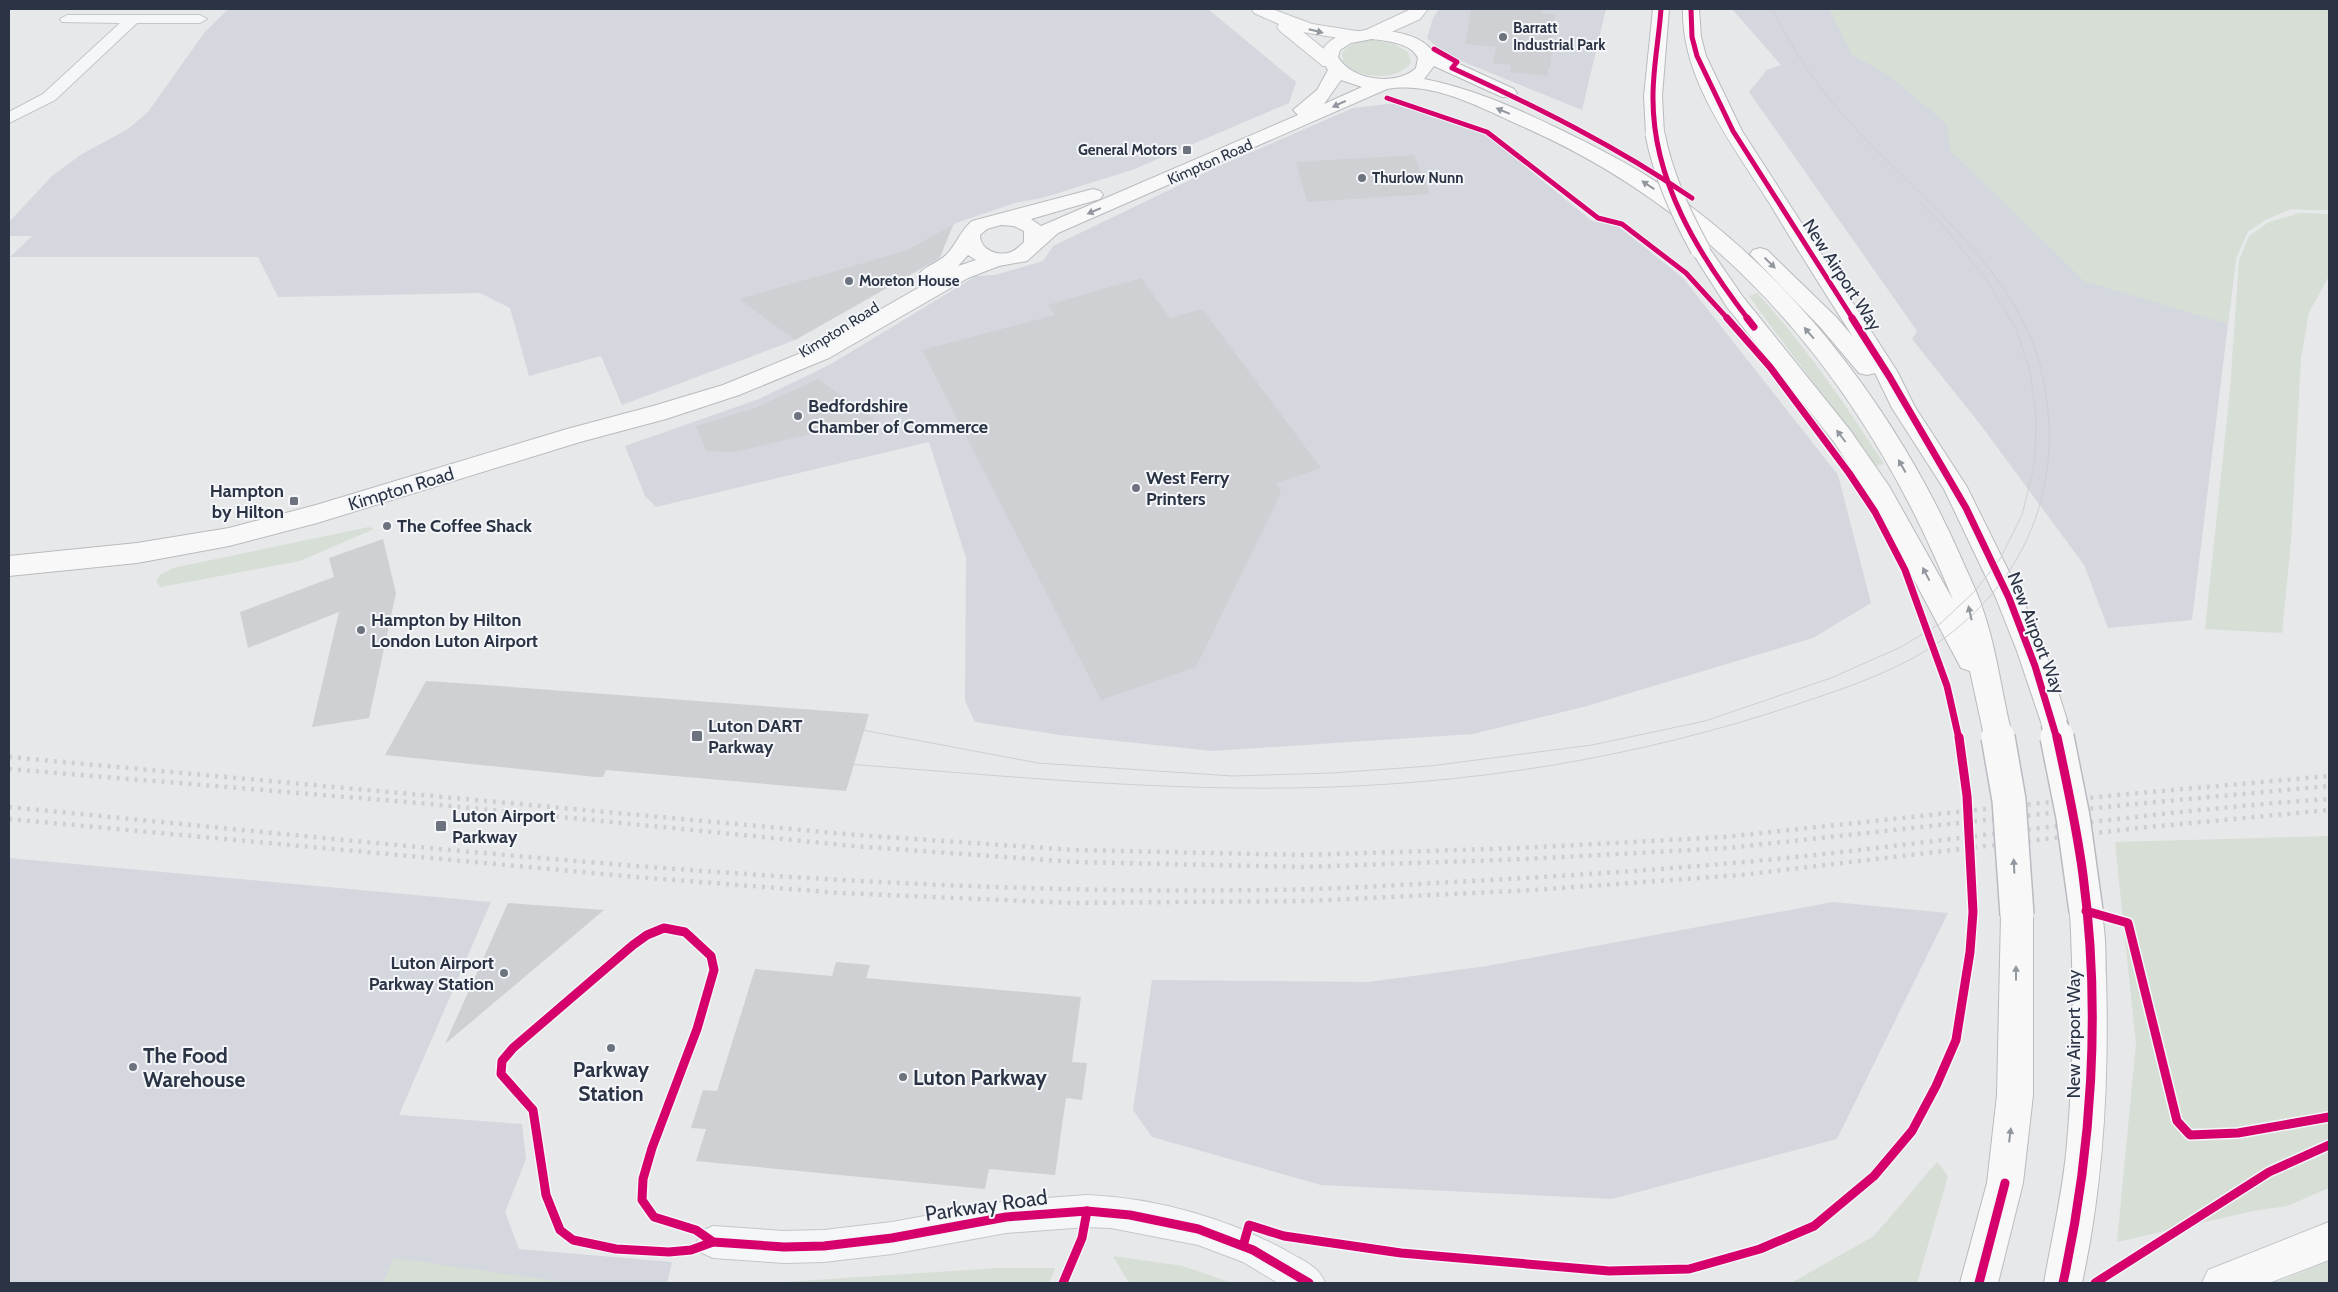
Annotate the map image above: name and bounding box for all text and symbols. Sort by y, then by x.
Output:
place label: Barratt Industrial Park [1513,19,1606,54]
one-way arrow [1308,27,1323,35]
marker: Barratt Industrial Park [1497,31,1509,43]
one-way arrow [1332,100,1346,108]
one-way arrow [1496,106,1510,114]
street label: Kimpton Road [1165,135,1255,189]
place label: General Motors [1078,141,1177,159]
marker: General Motors [1181,144,1193,156]
place label: Thurlow Nunn [1372,169,1464,187]
marker: Thurlow Nunn [1356,172,1368,184]
one-way arrow [1641,180,1654,190]
one-way arrow [1087,208,1101,216]
street label: New Airport Way [1798,215,1886,335]
one-way arrow [1764,257,1776,269]
place label: Moreton House [859,272,960,290]
marker: Moreton House [843,275,855,287]
street label: Kimpton Road [796,298,882,362]
one-way arrow [1804,327,1815,340]
place label: Bedfordshire Chamber of Commerce [808,395,988,438]
marker: Bedfordshire Chamber of Commerce [792,410,804,422]
one-way arrow [1836,429,1846,443]
one-way arrow [1898,460,1907,473]
street label: Kimpton Road [346,463,456,515]
place label: West Ferry Printers [1146,467,1230,510]
place label: Hampton by Hilton [210,480,284,523]
marker: West Ferry Printers [1130,482,1142,494]
marker: Hampton by Hilton [288,495,300,507]
place label: The Coffee Shack [397,515,532,537]
marker: The Coffee Shack [381,520,393,532]
one-way arrow [1922,567,1930,581]
street label: New Airport Way [2003,569,2069,697]
one-way arrow [1966,606,1974,621]
place label: Hampton by Hilton London Luton Airport [371,609,538,652]
marker: Hampton by Hilton London Luton Airport [355,624,367,636]
place label: Luton DART Parkway [708,715,802,758]
marker: Luton DART Parkway [690,729,704,743]
place label: Luton Airport Parkway [452,805,555,848]
marker: Luton Airport Parkway [434,819,448,833]
one-way arrow [2010,858,2018,874]
place label: Luton Airport Parkway Station [369,952,494,995]
one-way arrow [2012,965,2020,981]
marker: Luton Airport Parkway Station [498,967,510,979]
street label: New Airport Way [2063,970,2085,1098]
marker: Parkway Station [605,1042,617,1054]
place label: The Food Warehouse [143,1043,245,1092]
place label: Parkway Station [573,1057,650,1106]
marker: The Food Warehouse [127,1061,139,1073]
place label: Luton Parkway [913,1065,1047,1090]
marker: Luton Parkway [897,1071,909,1083]
one-way arrow [2006,1127,2014,1143]
street label: Parkway Road [923,1184,1049,1226]

